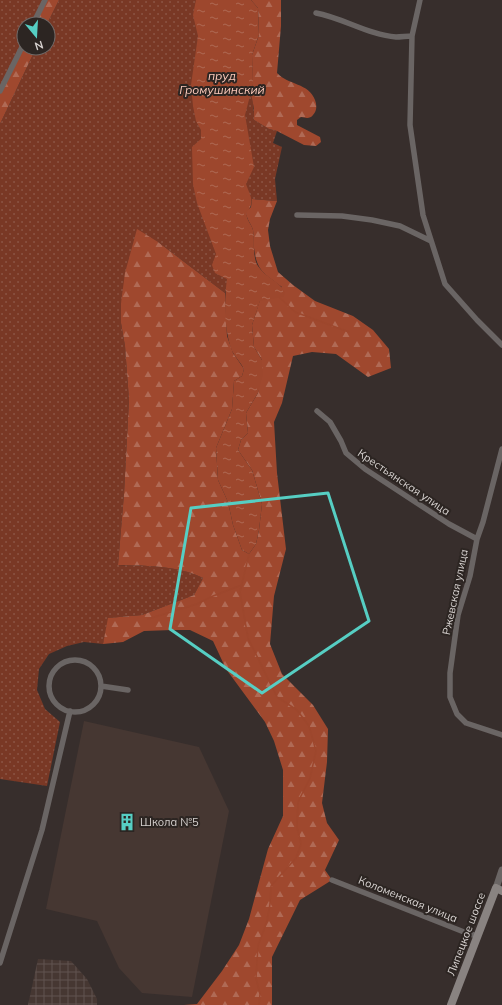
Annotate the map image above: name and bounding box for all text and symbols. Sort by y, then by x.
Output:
north arrow [16,16,56,56]
text: N [33,38,45,53]
water label: пруд Громушинский [179,68,265,97]
street label: Крестьянская улица [355,446,453,518]
street label: Ржевская улица [439,548,471,636]
building icon: Школа №5 [117,812,137,832]
place label: Школа №5 [140,815,199,829]
street label: Коломенская улица [356,873,460,925]
street label: Липецкое шоссе [444,890,488,978]

